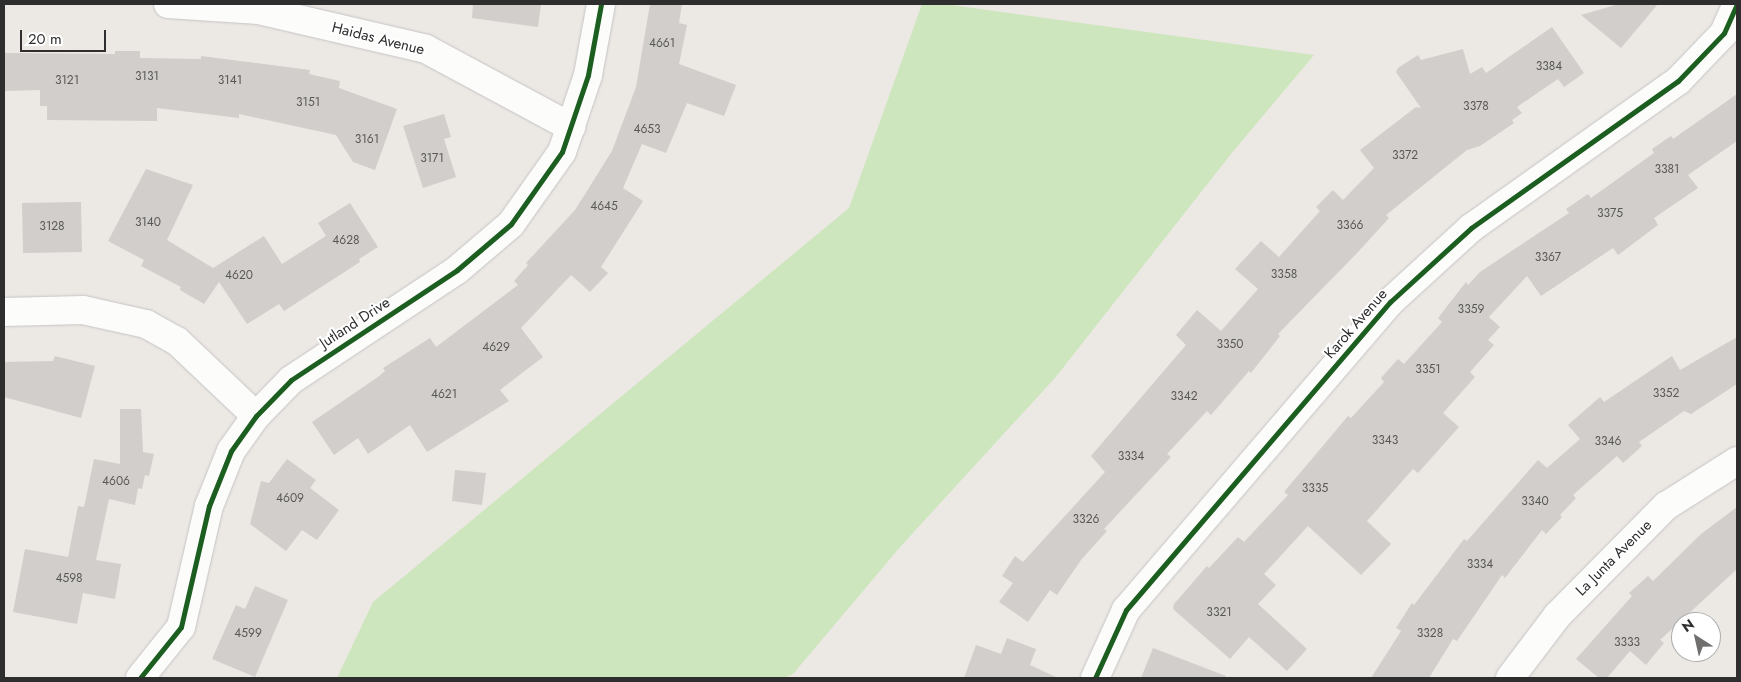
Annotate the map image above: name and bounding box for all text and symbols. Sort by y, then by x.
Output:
street label: Haidas Avenue [330,19,426,59]
scale bar [22,20,109,52]
text: 20 m [28,28,62,50]
house number: 4661 [649,37,675,51]
house number: 3384 [1536,60,1562,74]
house number: 3131 [135,70,159,84]
house number: 3121 [55,74,79,88]
house number: 3141 [218,74,242,88]
house number: 3151 [296,96,320,110]
house number: 3378 [1463,100,1489,114]
house number: 4653 [633,123,661,137]
house number: 3161 [355,133,379,147]
house number: 3372 [1392,149,1418,163]
house number: 3171 [420,152,444,166]
house number: 3381 [1654,163,1680,177]
house number: 4645 [590,200,618,214]
house number: 3375 [1597,207,1623,221]
house number: 3140 [135,216,161,230]
house number: 3366 [1337,219,1363,233]
house number: 3128 [39,220,65,234]
house number: 4628 [332,234,360,248]
house number: 3367 [1535,251,1561,265]
house number: 3358 [1271,268,1297,282]
house number: 4620 [225,269,253,283]
street label: Karok Avenue [1321,285,1391,363]
street label: Jutland Drive [317,294,393,352]
house number: 3359 [1458,303,1484,317]
house number: 3350 [1216,338,1244,352]
house number: 4629 [482,341,510,355]
house number: 3351 [1415,363,1441,377]
house number: 3352 [1653,387,1679,401]
house number: 4621 [431,388,457,402]
house number: 3342 [1171,390,1197,404]
house number: 3343 [1372,434,1398,448]
house number: 3346 [1594,435,1622,449]
house number: 3334 [1118,450,1144,464]
house number: 4606 [102,475,130,489]
house number: 3335 [1302,482,1328,496]
house number: 4609 [276,492,304,506]
house number: 3340 [1521,495,1549,509]
house number: 3326 [1073,513,1099,527]
street label: La Junta Avenue [1572,516,1656,600]
house number: 3334 [1467,558,1493,572]
house number: 4598 [55,572,83,586]
house number: 3321 [1206,606,1232,620]
north arrow [1671,612,1721,662]
text: N [1678,614,1698,637]
house number: 4599 [234,627,262,641]
house number: 3328 [1417,627,1443,641]
house number: 3333 [1614,636,1640,650]

